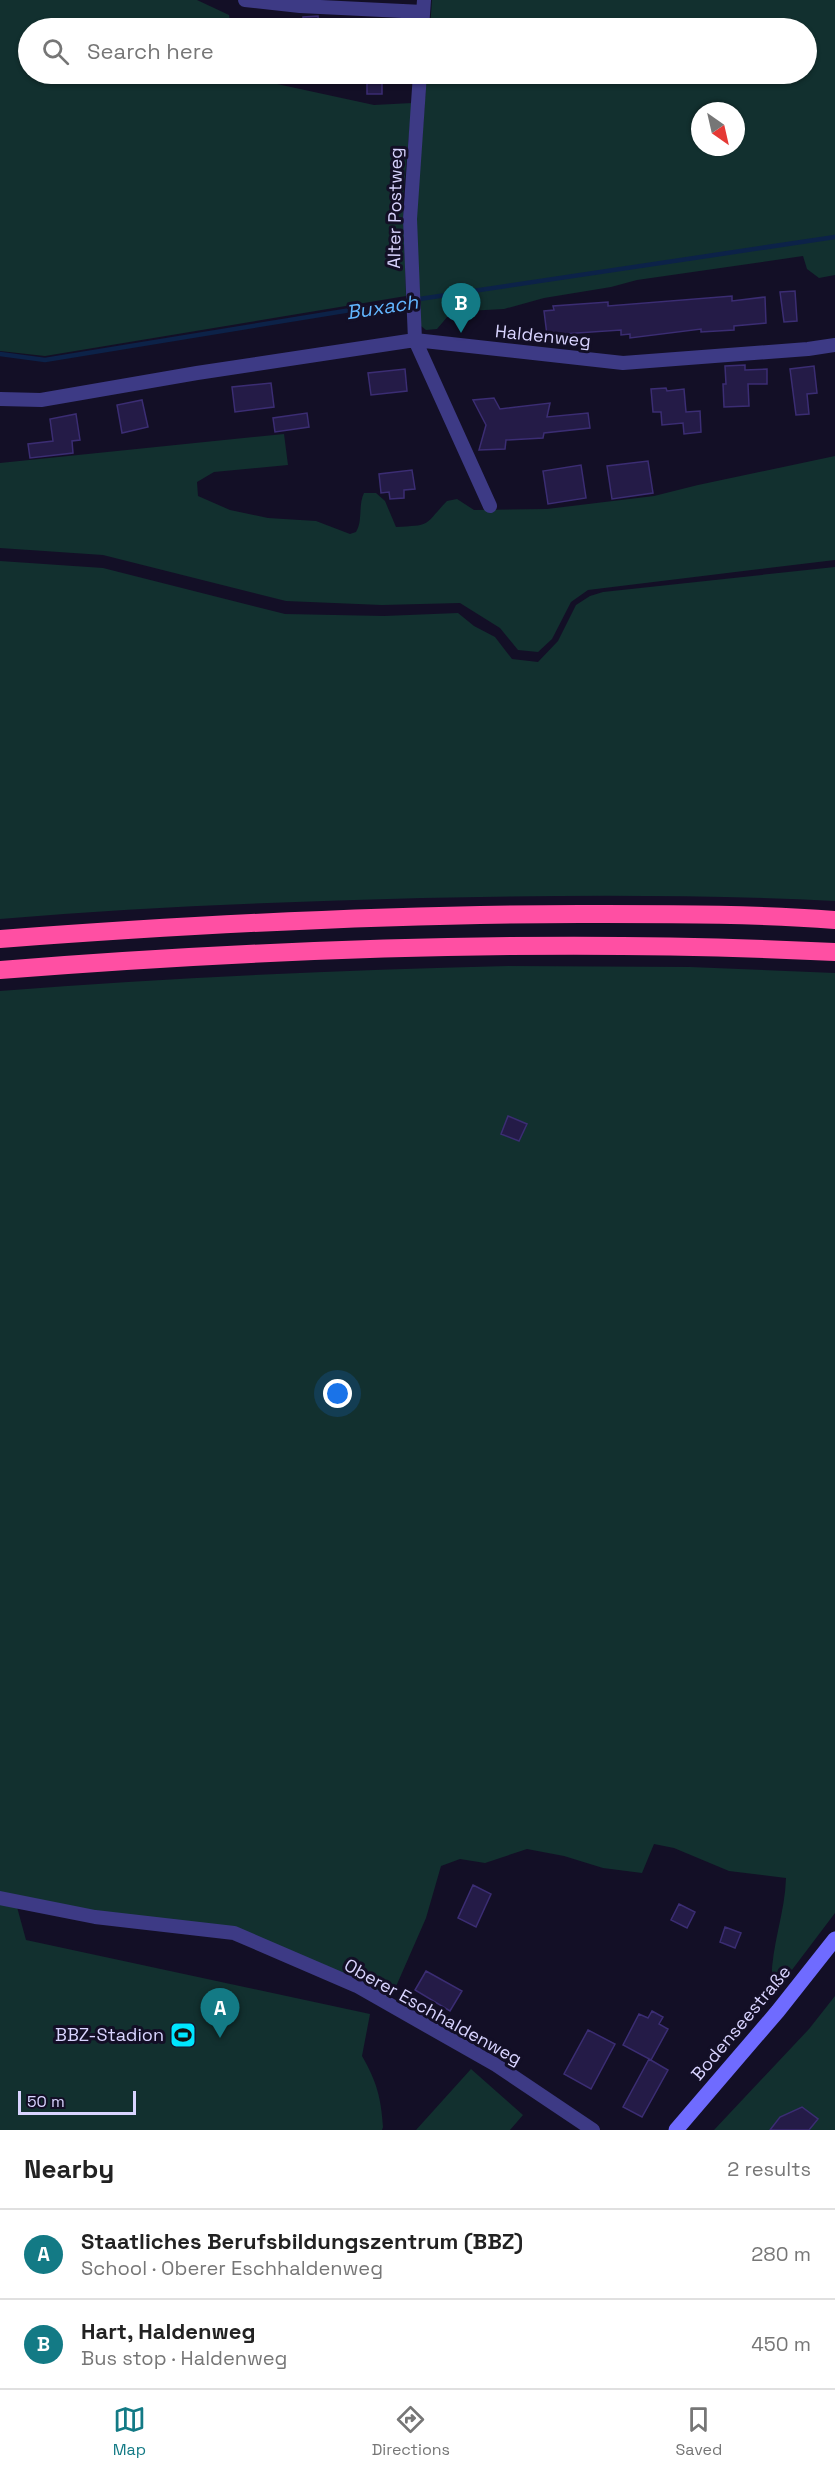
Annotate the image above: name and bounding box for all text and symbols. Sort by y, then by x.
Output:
search box [18,18,817,84]
icon: search [39,35,72,68]
text: Search here [87,37,214,65]
north arrow [691,102,745,156]
street label: Alter Postweg [382,147,407,269]
pin: B [442,284,480,333]
water label: Buxach [344,288,421,326]
street label: Haldenweg [494,319,592,352]
your location [323,1379,352,1408]
street label: Oberer Eschhaldenweg [340,1953,526,2070]
street label: Bodenseestraße [686,1960,796,2085]
pin: A [200,1988,240,2038]
sports icon: BBZ-Stadion [168,2020,198,2050]
place label: BBZ-Stadion [55,2023,164,2046]
scale bar [18,2088,136,2116]
text: 50 m [27,2091,65,2112]
text: Nearby [24,2152,114,2186]
text: 2 results [727,2156,811,2182]
text: Staatliches Berufsbildungszentrum (BBZ) [81,2227,523,2255]
text: A [37,2241,50,2267]
text: 280 m [751,2241,811,2267]
text: School · Oberer Eschhaldenweg [81,2255,383,2281]
text: Hart, Haldenweg [81,2317,256,2345]
text: B [37,2331,50,2357]
text: 450 m [751,2331,811,2357]
text: Bus stop · Haldenweg [81,2345,287,2371]
tab: Map [113,2403,146,2460]
tab: Directions [372,2403,450,2460]
tab: Saved [676,2403,722,2460]

